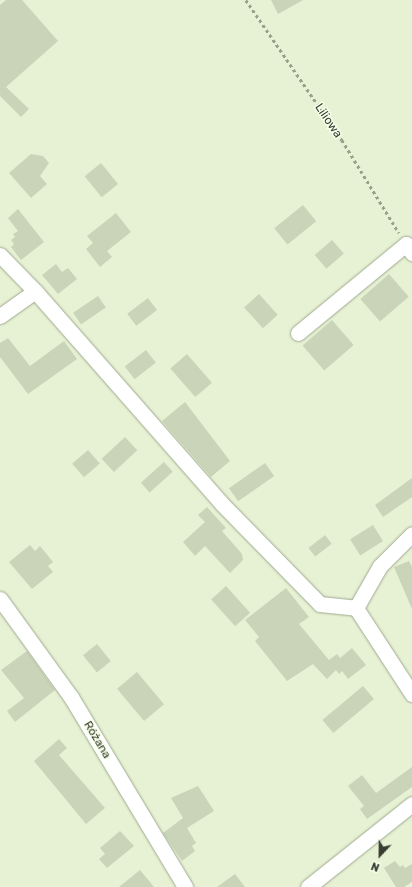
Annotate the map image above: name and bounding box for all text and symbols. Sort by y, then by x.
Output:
street label: Liliowa [311,101,345,141]
street label: Różana [80,719,114,761]
north arrow [360,835,400,875]
text: N [369,859,381,874]

